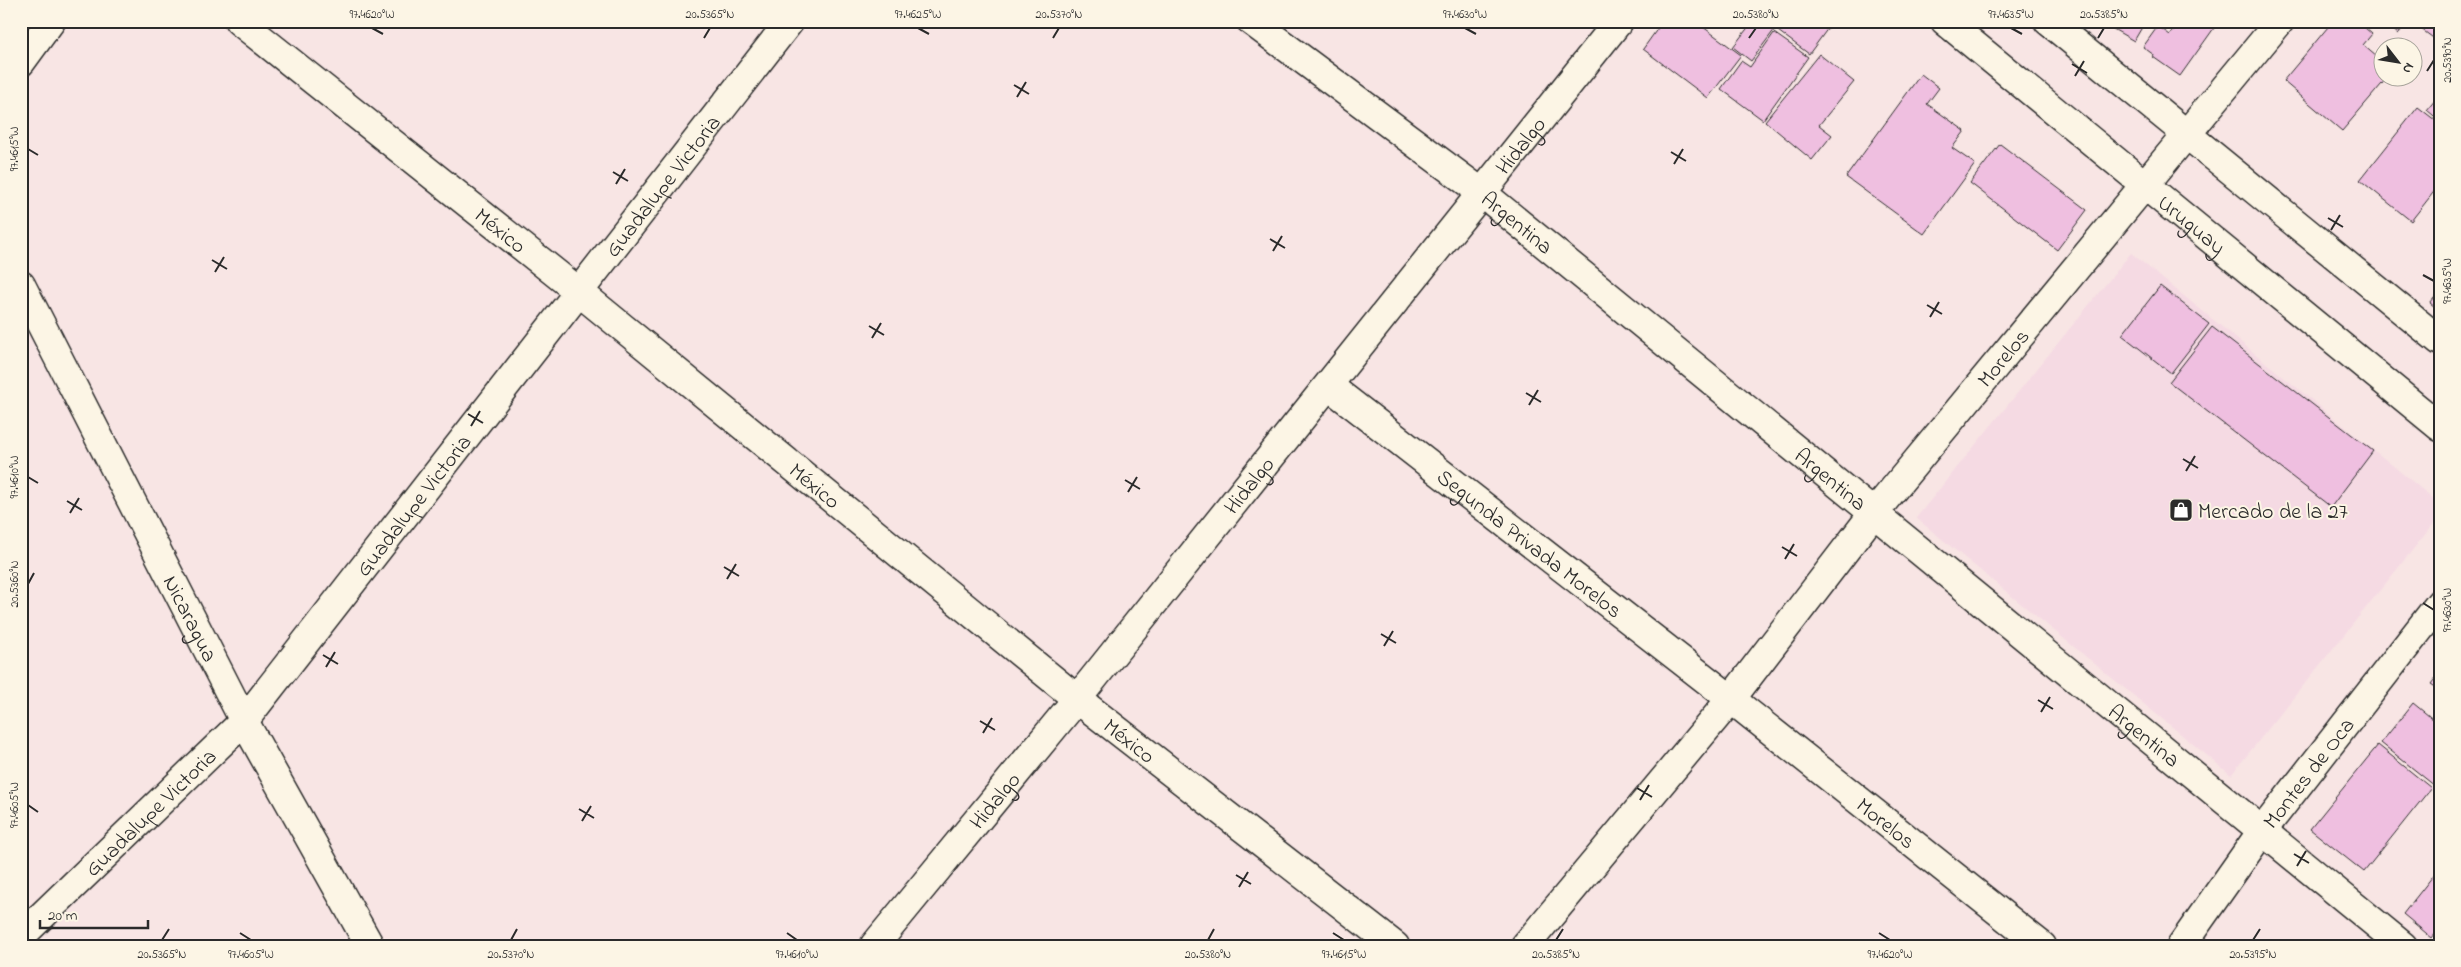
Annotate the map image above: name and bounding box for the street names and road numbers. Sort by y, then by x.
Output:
street label: Guadalupe Victoria [598,109,730,265]
street label: Hidalgo [1489,111,1555,183]
street label: Argentina [1473,185,1559,264]
street label: Uruguay [2150,189,2232,265]
street label: México [466,201,532,263]
street label: Morelos [1971,323,2039,396]
street label: Guadalupe Victoria [349,429,481,585]
street label: Argentina [1786,441,1872,520]
street label: Hidalgo [1217,451,1284,522]
street label: México [781,457,846,518]
street label: Segunda Privada Morelos [1429,463,1628,627]
street label: Nicaragua [153,570,224,668]
street label: Argentina [2100,698,2186,776]
street label: México [1095,712,1161,773]
street label: Montes de Oca [2256,712,2364,837]
street label: Guadalupe Victoria [79,742,225,885]
street label: Hidalgo [963,766,1030,838]
street label: Morelos [1848,791,1921,858]

